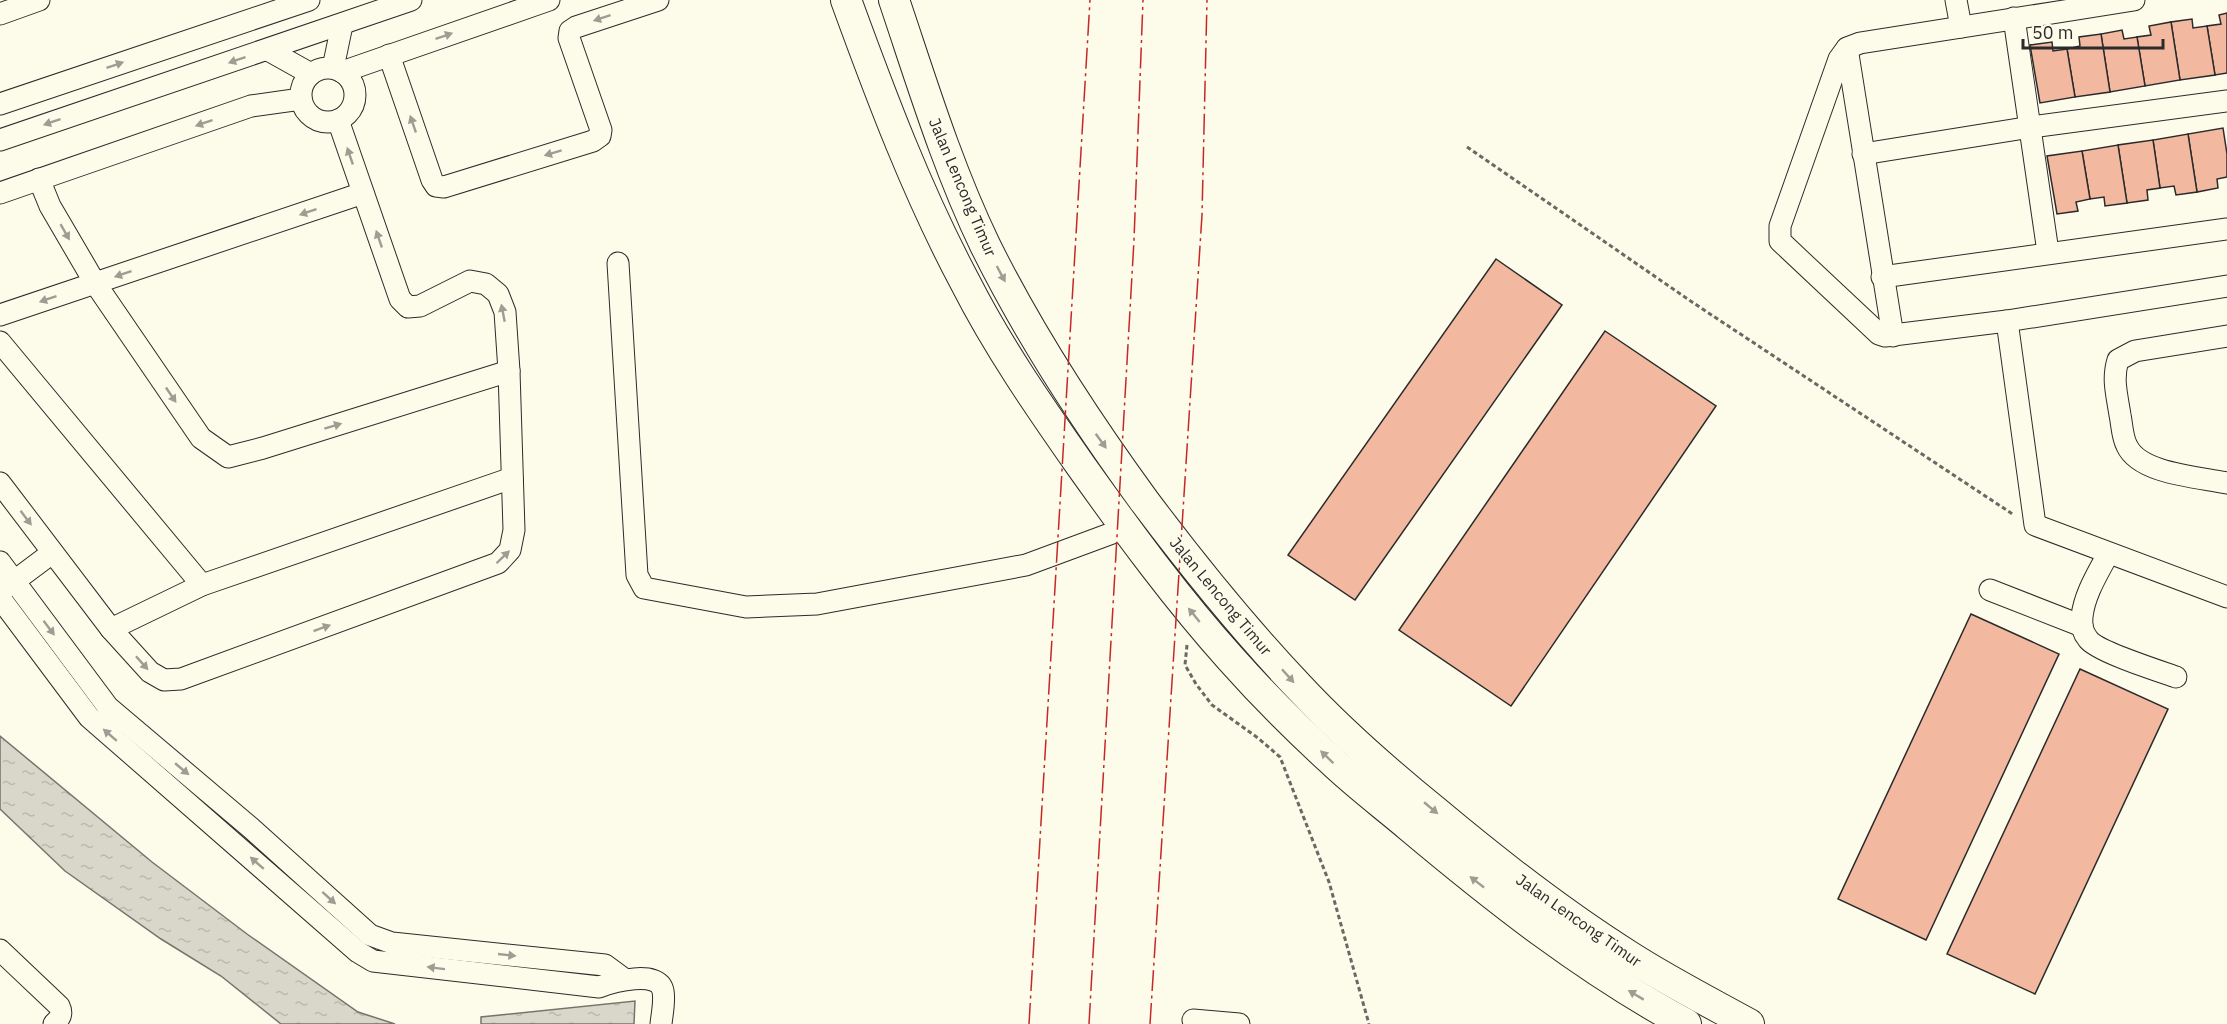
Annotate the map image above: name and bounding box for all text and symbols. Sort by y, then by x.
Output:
scale bar [2023,12,2162,50]
one-way arrow [593,14,611,24]
text: 50 m [2032,21,2074,44]
one-way arrow [436,30,454,40]
one-way arrow [228,56,246,66]
one-way arrow [106,60,124,70]
one-way arrow [407,115,417,133]
street label: Jalan Lencong Timur [925,115,1001,259]
one-way arrow [43,118,61,128]
one-way arrow [195,118,213,128]
one-way arrow [345,147,355,165]
one-way arrow [544,149,562,158]
one-way arrow [299,207,317,217]
one-way arrow [60,224,70,241]
one-way arrow [374,230,383,248]
one-way arrow [996,266,1006,283]
one-way arrow [114,270,132,279]
one-way arrow [39,295,57,305]
one-way arrow [498,304,507,323]
one-way arrow [165,387,176,403]
one-way arrow [324,421,342,430]
one-way arrow [1095,434,1107,449]
one-way arrow [20,510,33,526]
street label: Jalan Lencong Timur [1166,533,1276,659]
one-way arrow [495,550,510,564]
one-way arrow [1189,607,1201,622]
one-way arrow [43,620,55,635]
one-way arrow [313,622,331,632]
one-way arrow [135,656,149,671]
one-way arrow [1281,668,1295,683]
one-way arrow [103,729,118,742]
one-way arrow [1320,750,1335,764]
one-way arrow [174,762,189,775]
one-way arrow [1423,802,1439,815]
one-way arrow [249,856,264,870]
street label: Jalan Lencong Timur [1512,869,1646,971]
one-way arrow [1469,876,1485,889]
one-way arrow [321,890,335,904]
one-way arrow [498,950,517,960]
one-way arrow [427,963,446,973]
one-way arrow [1628,990,1644,1001]

